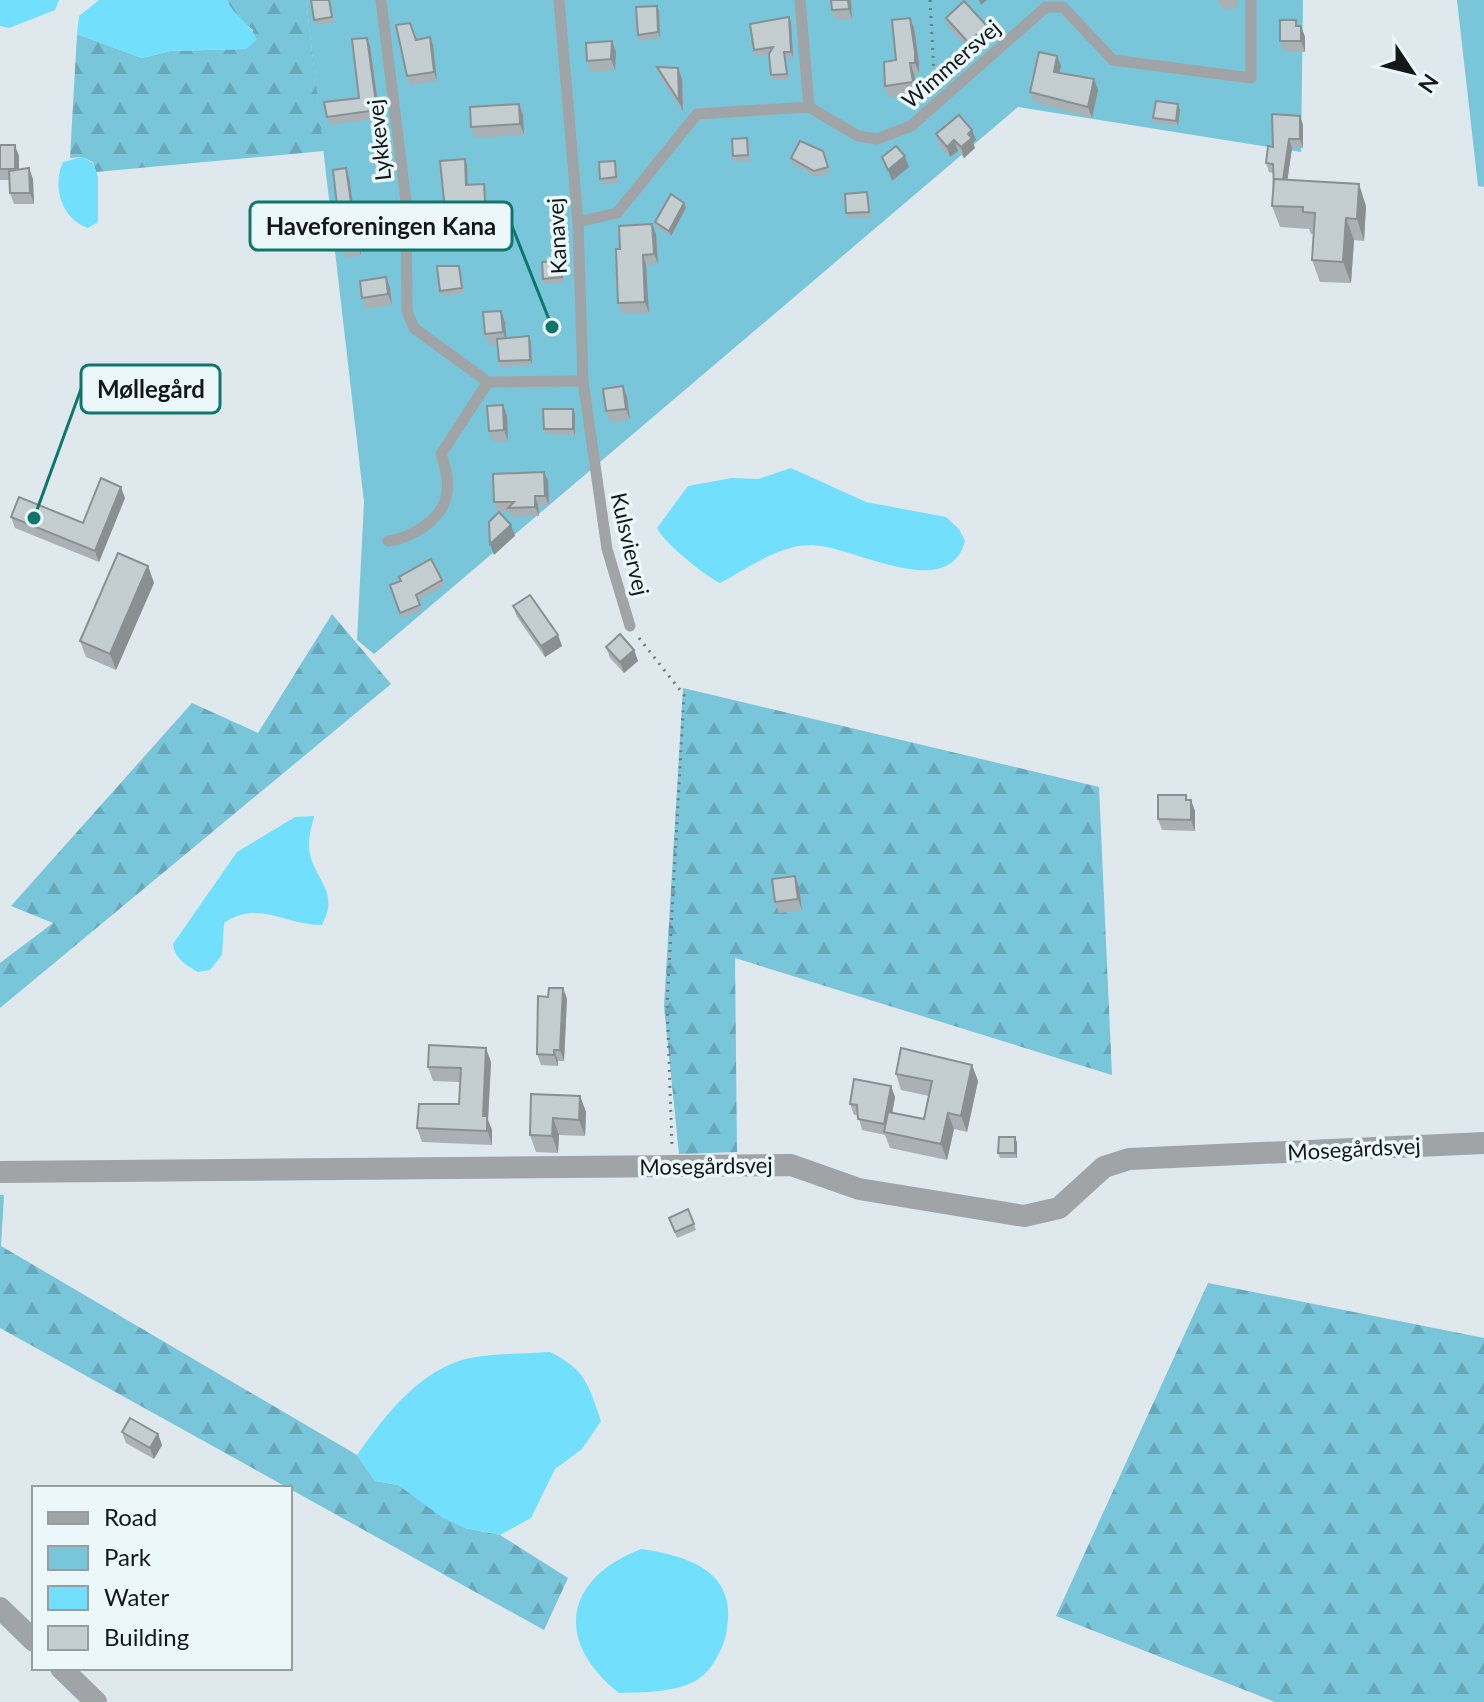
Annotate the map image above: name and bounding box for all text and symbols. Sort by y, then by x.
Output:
street label: Wimmersvej [896,14,1005,114]
north arrow [1372,32,1452,112]
text: N [1413,69,1445,98]
street label: Lykkevej [361,98,396,182]
street label: Kanavej [541,197,572,275]
callout: Haveforeningen Kana [250,202,512,250]
text: Haveforeningen Kana [266,211,496,240]
callout: Møllegård [81,365,220,413]
text: Møllegård [97,374,205,403]
street label: Kulsviervej [606,490,655,598]
street label: Mosegårdsvej [1287,1132,1421,1165]
street label: Mosegårdsvej [639,1151,773,1180]
legend [32,1486,292,1670]
text: Road [104,1502,157,1531]
text: Park [104,1542,152,1571]
text: Water [104,1582,169,1611]
text: Building [104,1622,189,1651]

